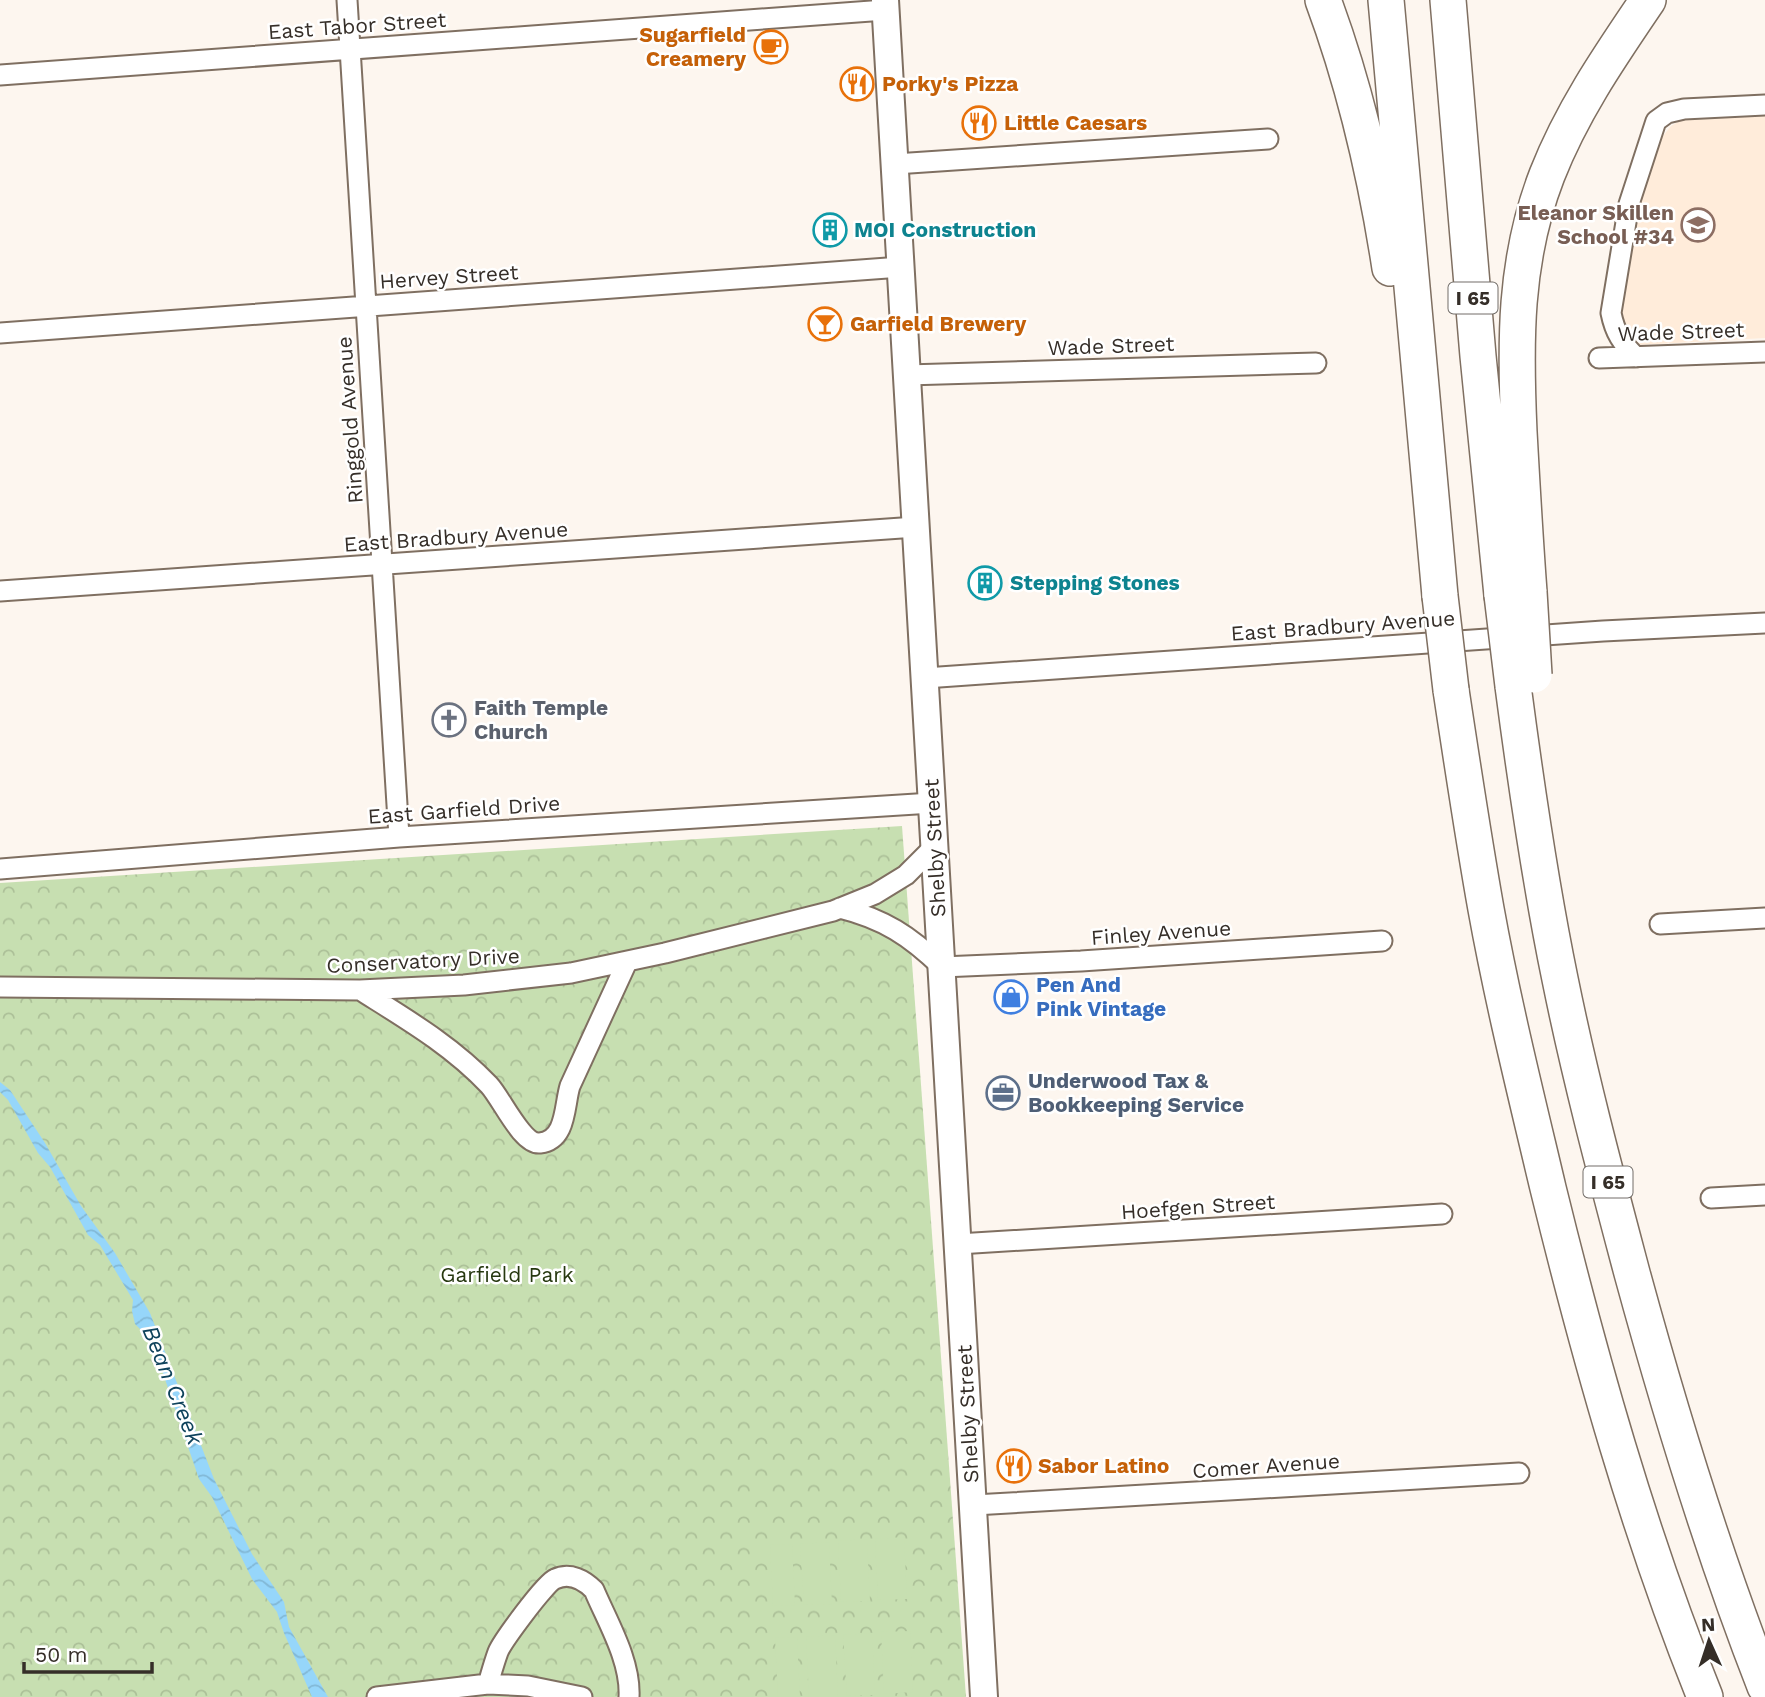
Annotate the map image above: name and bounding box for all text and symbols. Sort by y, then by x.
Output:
street label: East Tabor Street [267,7,447,44]
place label: Sugarfield Creamery [639,22,746,71]
cafe icon: Sugarfield Creamery [752,28,790,66]
restaurant icon: Porky's Pizza [838,65,876,103]
place label: Porky's Pizza [882,71,1019,96]
restaurant icon: Little Caesars [960,104,998,142]
place label: Little Caesars [1004,110,1147,135]
place label: Eleanor Skillen School #34 [1518,200,1674,249]
school or university icon: Eleanor Skillen School #34 [1679,206,1717,244]
building icon: MOI Construction [811,211,849,249]
place label: MOI Construction [854,217,1036,242]
street label: Hervey Street [379,259,519,294]
road number: I 65 [1448,282,1498,314]
bar icon: Garfield Brewery [806,305,844,343]
place label: Garfield Brewery [850,311,1027,336]
street label: Wade Street [1617,317,1745,346]
street label: Wade Street [1047,331,1175,360]
street label: Ringgold Avenue [331,336,368,504]
street label: East Bradbury Avenue [343,516,569,557]
building icon: Stepping Stones [966,564,1004,602]
place label: Stepping Stones [1010,570,1180,595]
street label: East Bradbury Avenue [1230,605,1456,646]
place label: Faith Temple Church [474,695,608,744]
church icon: Faith Temple Church [430,701,468,739]
street label: Shelby Street [918,778,951,918]
street label: East Garfield Drive [367,790,561,829]
street label: Finley Avenue [1090,915,1232,950]
street label: Conservatory Drive [326,943,520,978]
place label: Pen And Pink Vintage [1036,972,1166,1021]
shop icon: Pen And Pink Vintage [992,978,1030,1016]
place label: Underwood Tax & Bookkeeping Service [1028,1068,1244,1117]
office icon: Underwood Tax & Bookkeeping Service [984,1074,1022,1112]
road number: I 65 [1584,1166,1632,1198]
street label: Hoefgen Street [1120,1189,1276,1224]
park label: Garfield Park [440,1262,574,1287]
water label: Bean Creek [136,1322,209,1450]
street label: Shelby Street [951,1344,984,1484]
restaurant icon: Sabor Latino [995,1447,1033,1485]
street label: Comer Avenue [1191,1448,1341,1483]
place label: Sabor Latino [1038,1453,1169,1478]
north arrow [1674,1606,1744,1676]
text: N [1700,1613,1716,1636]
scale bar [24,1630,152,1674]
text: 50 m [35,1642,87,1667]

